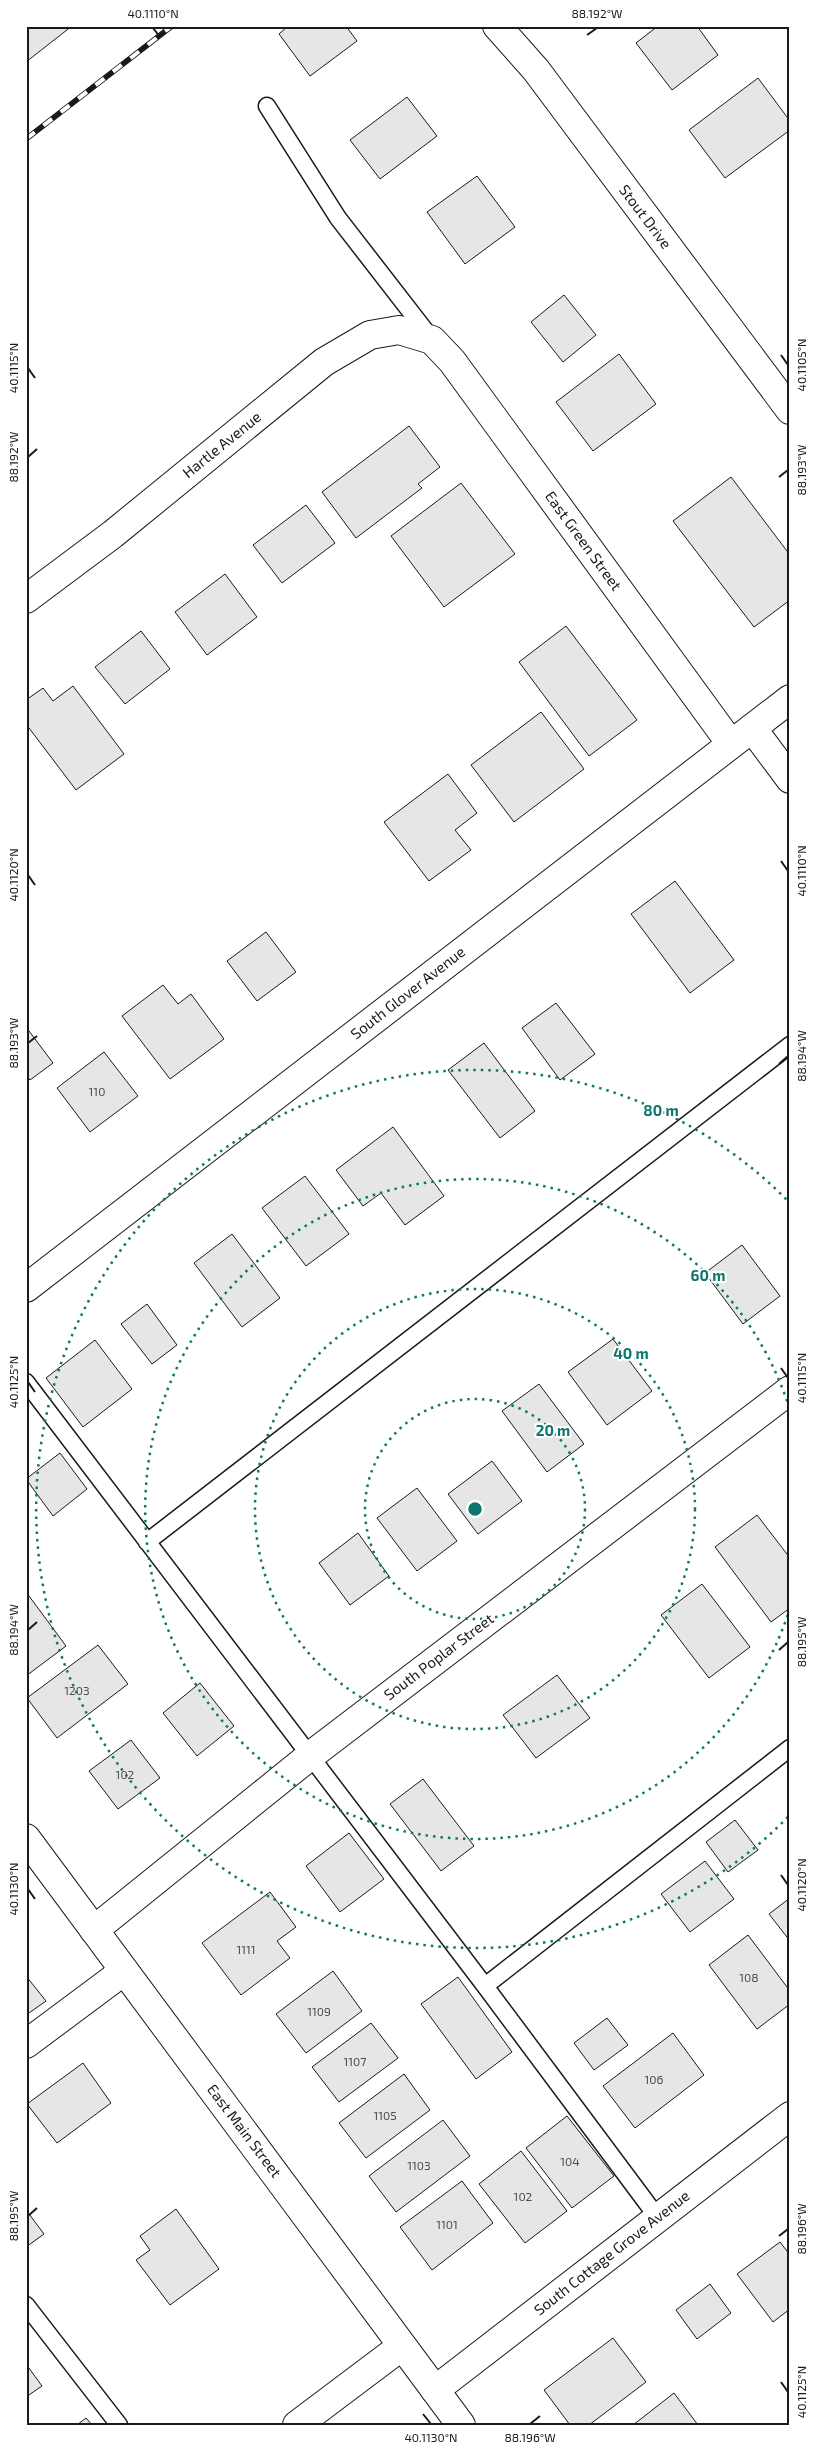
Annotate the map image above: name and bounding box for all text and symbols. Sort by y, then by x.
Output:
text: 40.1110°N [127,6,179,20]
text: 88.192°W [572,6,622,20]
street label: Stout Drive [616,181,676,252]
text: 40.1105°N [794,339,808,391]
text: 40.1115°N [6,343,20,393]
street label: Hartle Avenue [179,407,264,481]
text: 88.192°W [6,432,20,482]
text: 88.193°W [794,445,808,495]
street label: East Green Street [542,487,626,594]
text: 40.1110°N [794,845,808,897]
text: 40.1120°N [6,848,20,902]
street label: South Glover Avenue [347,942,468,1043]
text: 88.193°W [6,1018,20,1068]
text: 88.194°W [794,1030,808,1082]
house number: 110 [89,1084,105,1098]
text: 80 m [643,1101,679,1119]
text: 60 m [691,1266,725,1284]
text: 40 m [613,1344,649,1362]
text: 40.1115°N [794,1353,808,1403]
text: 40.1125°N [6,1356,20,1408]
text: 20 m [536,1421,570,1439]
centre of rings [466,1500,484,1518]
text: 88.194°W [6,1604,20,1656]
street label: South Poplar Street [380,1609,497,1703]
text: 88.195°W [794,1617,808,1667]
house number: 1203 [64,1683,90,1697]
house number: 102 [116,1767,135,1781]
text: 40.1120°N [794,1858,808,1912]
text: 40.1130°N [6,1862,20,1916]
house number: 1111 [236,1942,256,1956]
house number: 108 [739,1970,759,1984]
house number: 1109 [307,2004,331,2018]
house number: 1107 [344,2054,366,2068]
house number: 106 [645,2072,664,2086]
street label: East Main Street [204,2080,286,2181]
house number: 1105 [373,2108,397,2122]
house number: 104 [560,2154,580,2168]
house number: 1103 [407,2158,431,2172]
street label: South Cottage Grove Avenue [530,2186,693,2319]
house number: 102 [514,2189,533,2203]
text: 88.195°W [6,2191,20,2241]
text: 88.196°W [794,2203,808,2255]
house number: 1101 [436,2217,458,2231]
text: 40.1125°N [794,2366,808,2418]
text: 40.1130°N [404,2430,458,2444]
text: 88.196°W [504,2430,556,2444]

